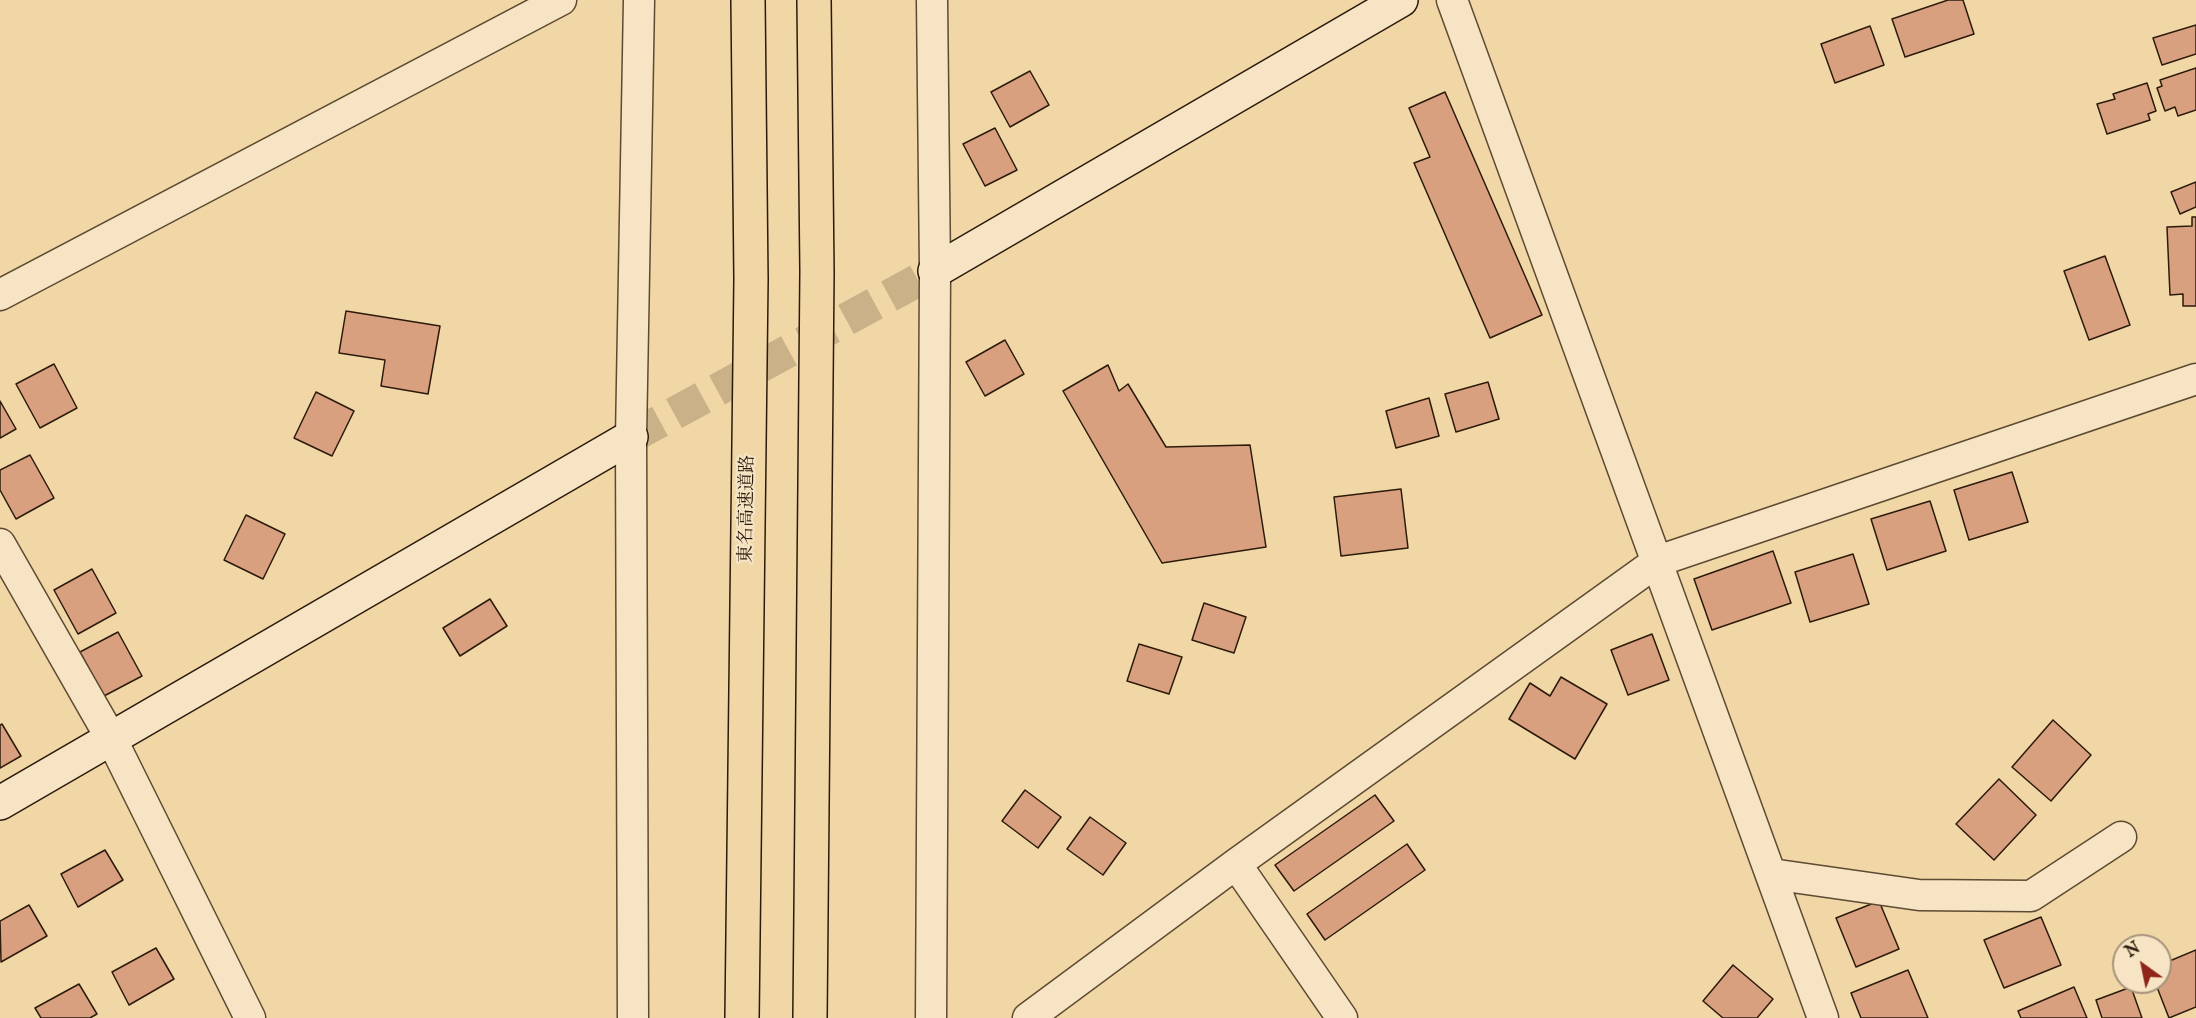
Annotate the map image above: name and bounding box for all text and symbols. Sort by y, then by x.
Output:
street label: 東名高速道路 [736,455,760,563]
north arrow [2112,934,2172,994]
text: N [2122,938,2145,963]

